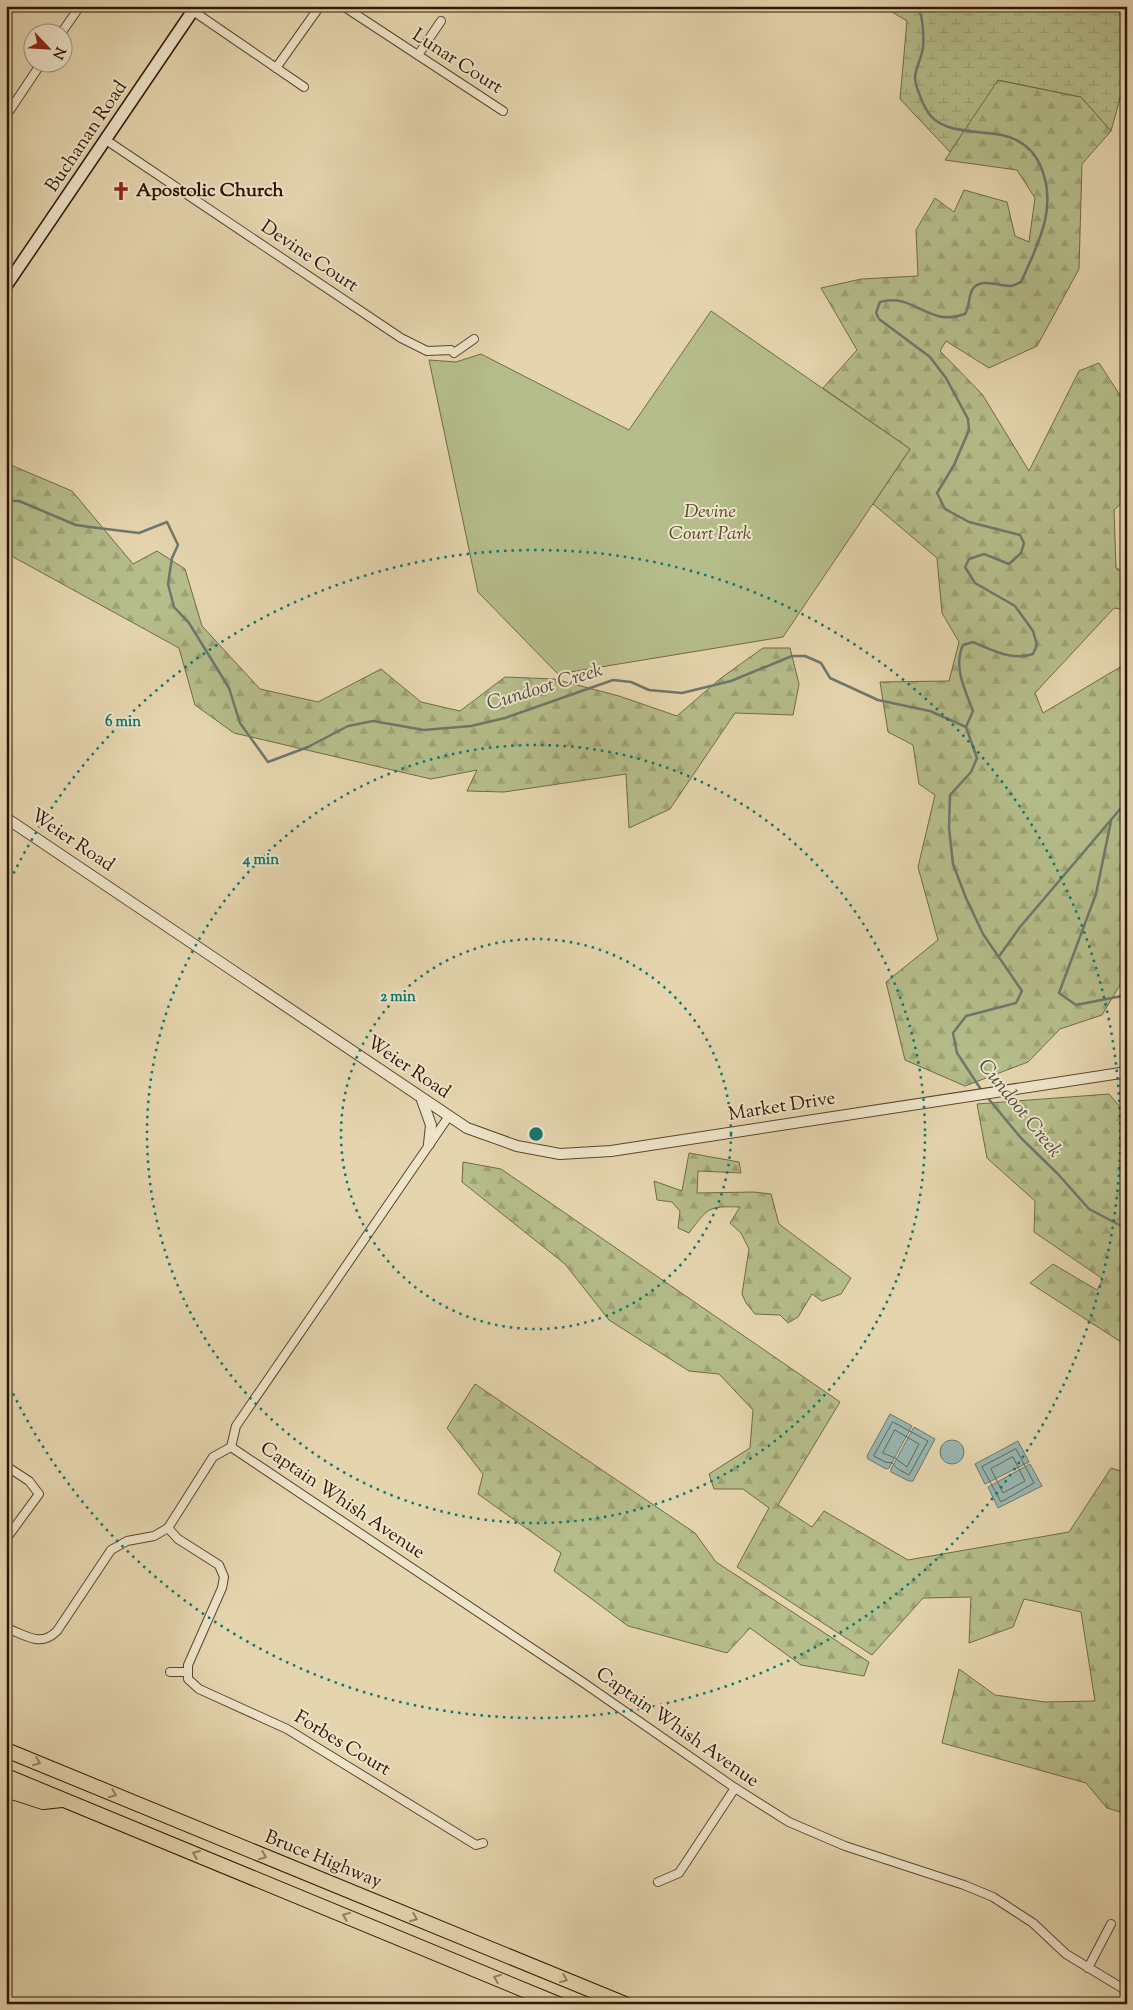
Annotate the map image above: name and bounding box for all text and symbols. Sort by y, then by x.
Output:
north arrow [22,22,72,72]
street label: Lunar Court [406,23,508,102]
text: N [47,43,69,62]
street label: Buchanan Road [40,76,134,198]
place label: Apostolic Church [136,178,285,205]
church icon: Apostolic Church [110,180,132,202]
street label: Devine Court [255,214,364,300]
park label: Devine Court Park [669,499,752,548]
water label: Cundoot Creek [483,657,607,719]
text: 6 min [105,712,141,733]
street label: Weier Road [25,803,120,879]
text: 4 min [242,850,279,871]
text: 2 min [380,987,416,1008]
street label: Weier Road [361,1030,456,1106]
water label: Cundoot Creek [970,1053,1068,1165]
street label: Market Drive [727,1085,838,1129]
centre of rings [527,1125,545,1143]
street label: Captain Whish Avenue [254,1436,430,1566]
street label: Captain Whish Avenue [590,1661,764,1795]
street label: Forbes Court [289,1705,396,1784]
one-way arrow [32,1756,41,1767]
one-way arrow [108,1787,117,1798]
street label: Bruce Highway [260,1824,386,1896]
one-way arrow [258,1849,267,1860]
one-way arrow [192,1850,201,1861]
one-way arrow [409,1911,418,1922]
one-way arrow [342,1912,351,1923]
one-way arrow [559,1973,568,1984]
one-way arrow [493,1974,501,1984]

